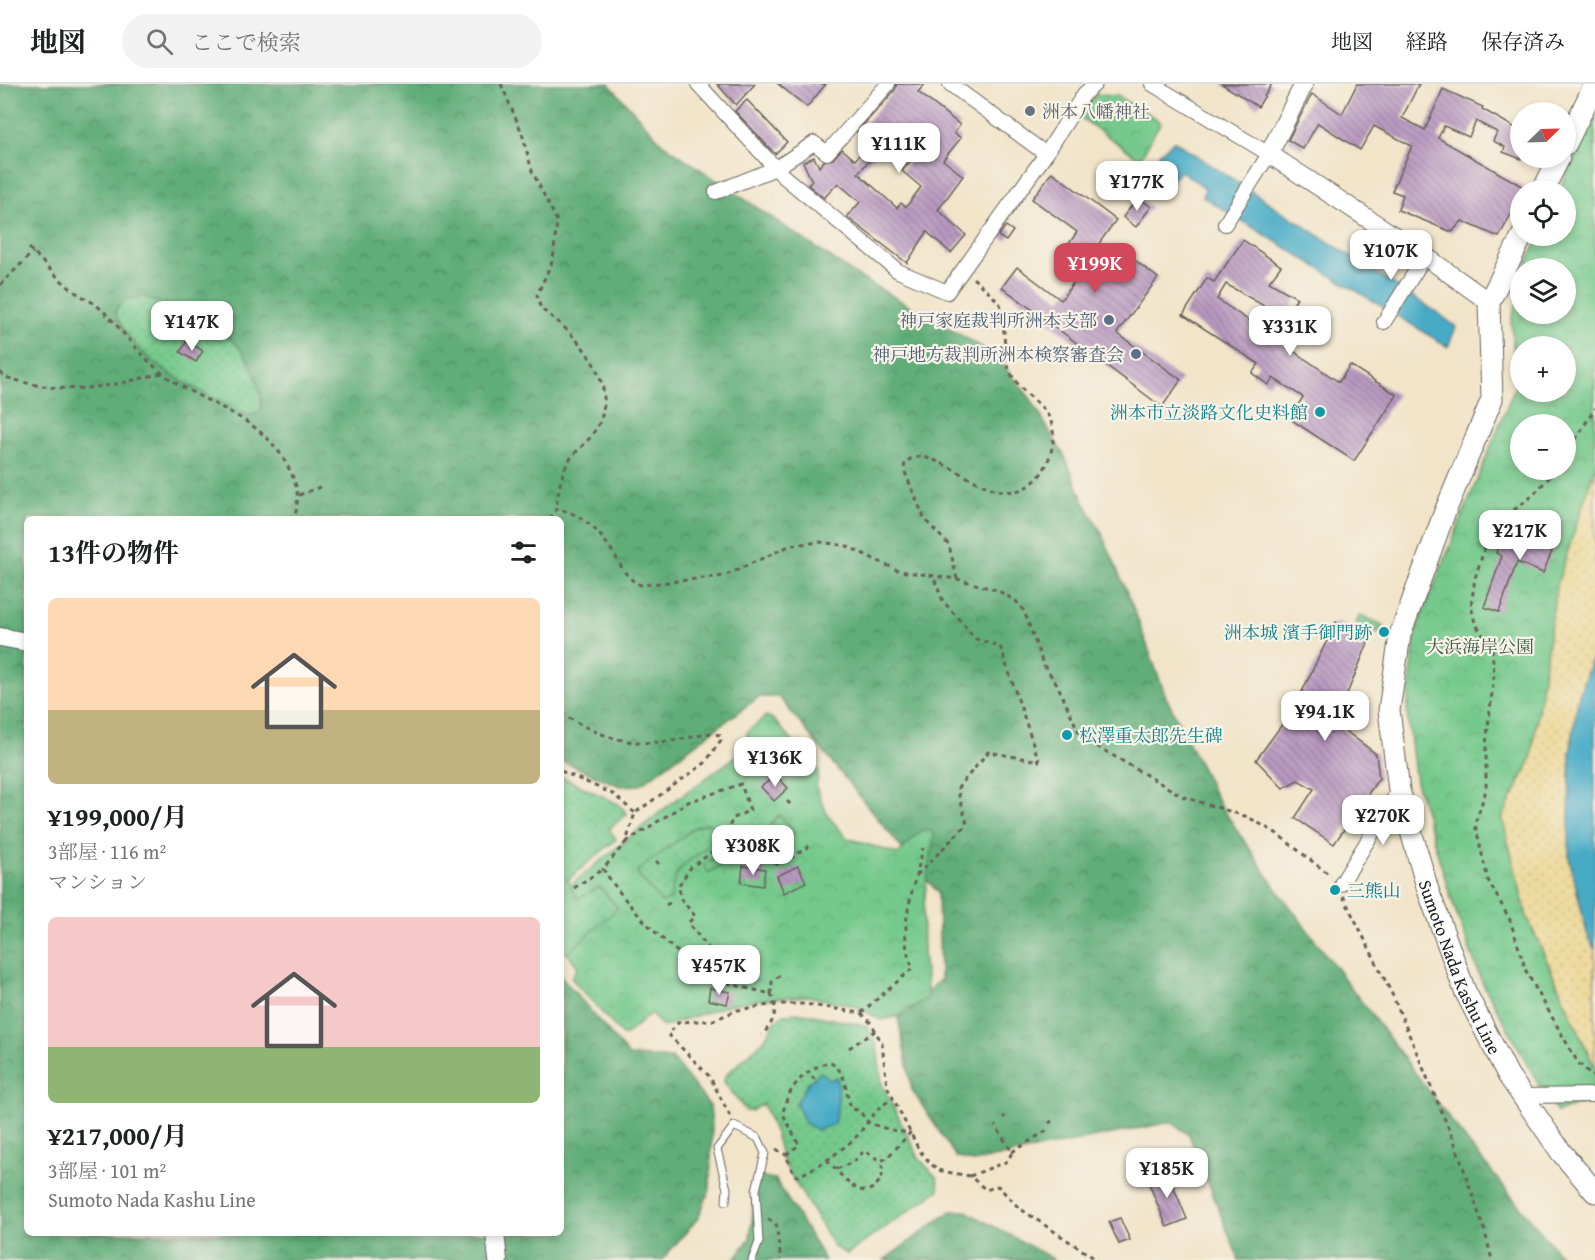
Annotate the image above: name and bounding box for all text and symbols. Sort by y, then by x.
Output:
search box [122,14,542,68]
text: 地図 [30,21,86,62]
icon: search [143,25,176,58]
text: ここで検索 [191,26,301,58]
text: 地図 [1331,26,1373,57]
text: 経路 [1406,26,1448,57]
text: 保存済み [1481,26,1565,57]
place label: 洲本八幡神社 [1042,98,1150,125]
north arrow [1510,102,1576,168]
map controls [1510,102,1576,480]
marker: 洲本八幡神社 [1023,104,1037,118]
pin: ¥111K [857,123,941,174]
text: ¥111K [872,128,926,157]
pin: ¥177K [1095,161,1179,212]
text: ¥177K [1110,166,1164,195]
button: locate [1510,180,1576,246]
pin: ¥107K [1349,230,1433,281]
text: ¥107K [1364,235,1418,264]
pin: ¥199K [1053,243,1137,294]
text: ¥199K [1068,248,1122,277]
button: layers [1510,258,1576,324]
pin: ¥147K [150,301,234,352]
text: ¥147K [165,306,219,335]
pin: ¥331K [1248,306,1332,357]
place label: 神戸家庭裁判所洲本支部 [899,307,1097,334]
text: ¥331K [1263,311,1317,340]
marker: 神戸家庭裁判所洲本支部 [1102,313,1116,327]
button: + [1510,336,1576,402]
place label: 神戸地方裁判所洲本検察審査会 [872,341,1124,368]
marker: 神戸地方裁判所洲本検察審査会 [1129,347,1143,361]
place label: 洲本市立淡路文化史料館 [1110,399,1308,426]
marker: 洲本市立淡路文化史料館 [1313,405,1327,419]
button: − [1510,414,1576,480]
pin: ¥217K [1478,510,1562,561]
text: ¥217K [1493,515,1547,544]
text: 13件の物件 [48,533,179,572]
icon: filters [507,536,540,569]
place label: 洲本城 濱手御門跡 [1224,619,1372,646]
marker: 洲本城 濱手御門跡 [1377,625,1391,639]
park label: 大浜海岸公園 [1426,633,1534,660]
icon: home [240,637,348,745]
pin: ¥94.1K [1276,691,1374,742]
text: ¥94.1K [1295,696,1355,725]
place label: 松澤重太郎先生碑 [1079,722,1223,749]
marker: 松澤重太郎先生碑 [1060,728,1074,742]
pin: ¥136K [733,737,817,788]
text: ¥136K [748,742,802,771]
pin: ¥270K [1341,795,1425,846]
text: ¥199,000/月 [48,797,188,836]
text: ¥270K [1356,800,1410,829]
pin: ¥308K [711,825,795,876]
text: ¥308K [726,830,780,859]
text: 3部屋 · 116 m² [48,837,166,866]
text: マンション [48,867,147,896]
street label: Sumoto Nada Kashu Line [1412,876,1509,1059]
place label: 三熊山 [1347,877,1401,904]
marker: 三熊山 [1328,883,1342,897]
pin: ¥457K [677,945,761,996]
text: ¥457K [692,950,746,979]
icon: home [240,956,348,1064]
text: ¥217,000/月 [48,1116,188,1155]
pin: ¥185K [1125,1148,1209,1199]
text: ¥185K [1140,1153,1194,1182]
text: 3部屋 · 101 m² [48,1156,166,1185]
text: Sumoto Nada Kashu Line [48,1185,256,1214]

